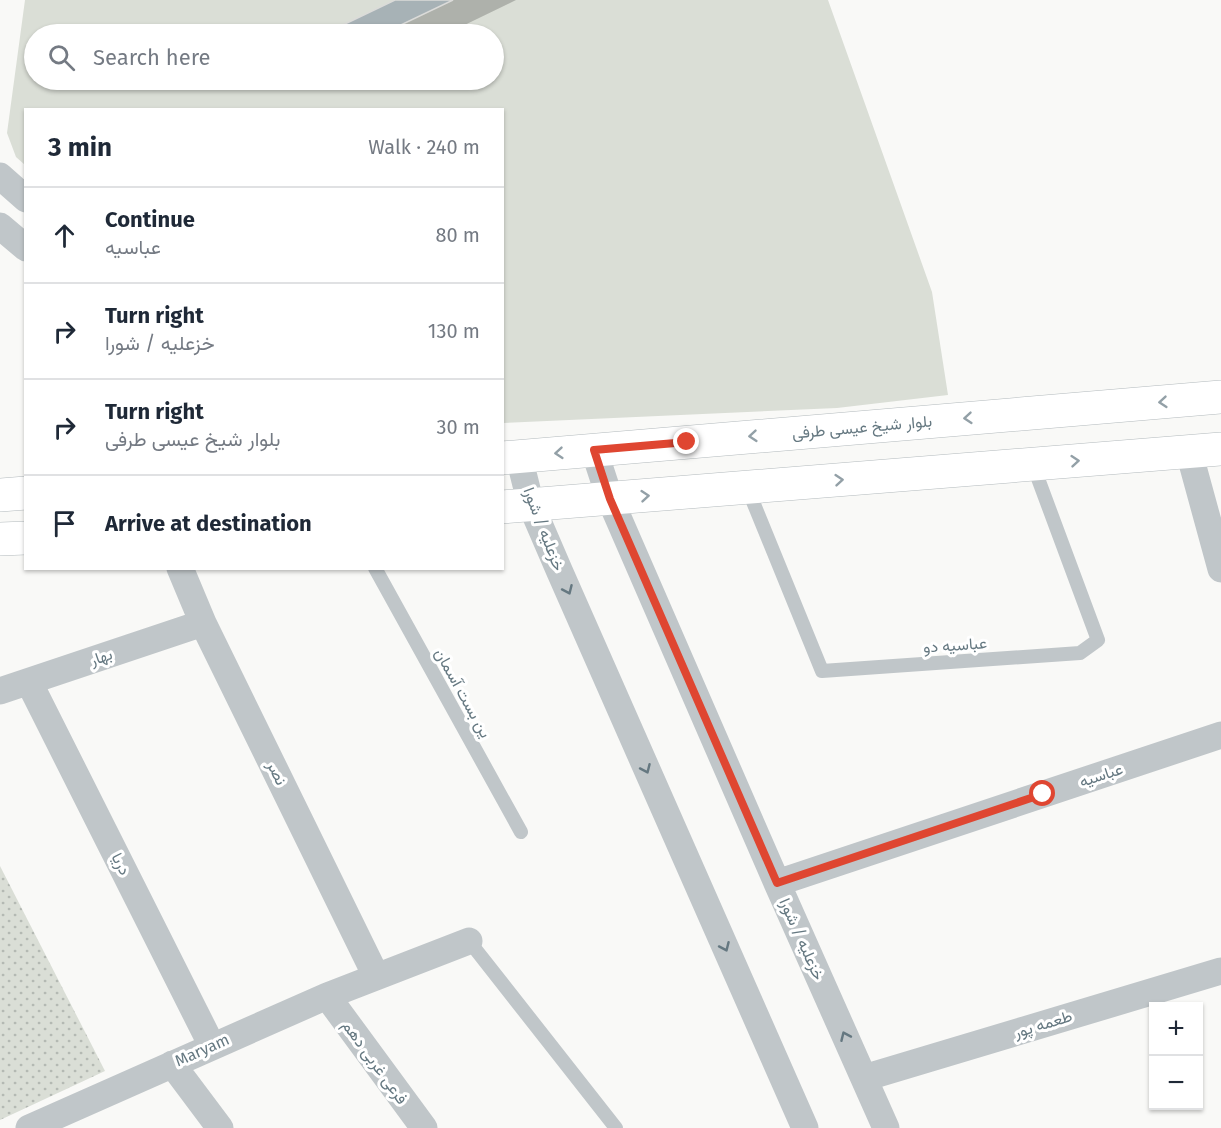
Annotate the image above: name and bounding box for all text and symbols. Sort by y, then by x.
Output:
search box [24,24,504,90]
icon: search [45,41,78,74]
text: Search here [93,44,211,71]
text: 3 min [48,132,112,163]
text: Walk · 240 m [368,135,480,159]
text: Continue [105,206,195,233]
icon: ahead [48,219,81,252]
text: 80 m [435,223,480,247]
text: عباسیه [105,235,161,259]
text: Turn right [105,302,204,329]
icon: right [48,315,81,348]
text: 130 m [428,319,480,343]
text: خزعلیه / شورا [105,331,215,355]
one-way arrow [1158,395,1167,408]
text: Turn right [105,398,204,425]
icon: right [48,411,81,444]
street label: بلوار شیخ عیسی طرفی [791,411,933,445]
one-way arrow [964,411,973,424]
text: 30 m [436,415,480,439]
text: بلوار شیخ عیسی طرفی [105,427,280,451]
route end [673,428,699,454]
one-way arrow [749,429,758,442]
one-way arrow [554,446,563,459]
one-way arrow [1071,455,1080,468]
one-way arrow [834,474,843,487]
street label: خزعلیه / شورا [518,485,569,574]
one-way arrow [640,490,649,503]
icon: arrive [48,507,81,540]
text: Arrive at destination [105,510,312,537]
one-way arrow [560,584,572,595]
street label: عباسیه دو [923,633,988,658]
street label: بهار [86,644,115,671]
street label: ین بست آسمان [430,645,495,741]
street label: نصر [262,757,291,789]
street label: عباسیه [1077,759,1125,791]
one-way arrow [639,762,651,773]
route start [1029,780,1055,806]
street label: دریا [107,850,135,879]
street label: خزعلیه / شورا [775,895,829,984]
one-way arrow [718,941,730,952]
map controls [1149,1002,1203,1110]
button: + [1149,1002,1203,1056]
street label: طعمه پور [1011,1006,1075,1044]
street label: فرعی غربی دهم [337,1016,412,1108]
street label: Maryam [172,1030,232,1070]
one-way arrow [841,1031,853,1042]
button: − [1149,1056,1203,1110]

